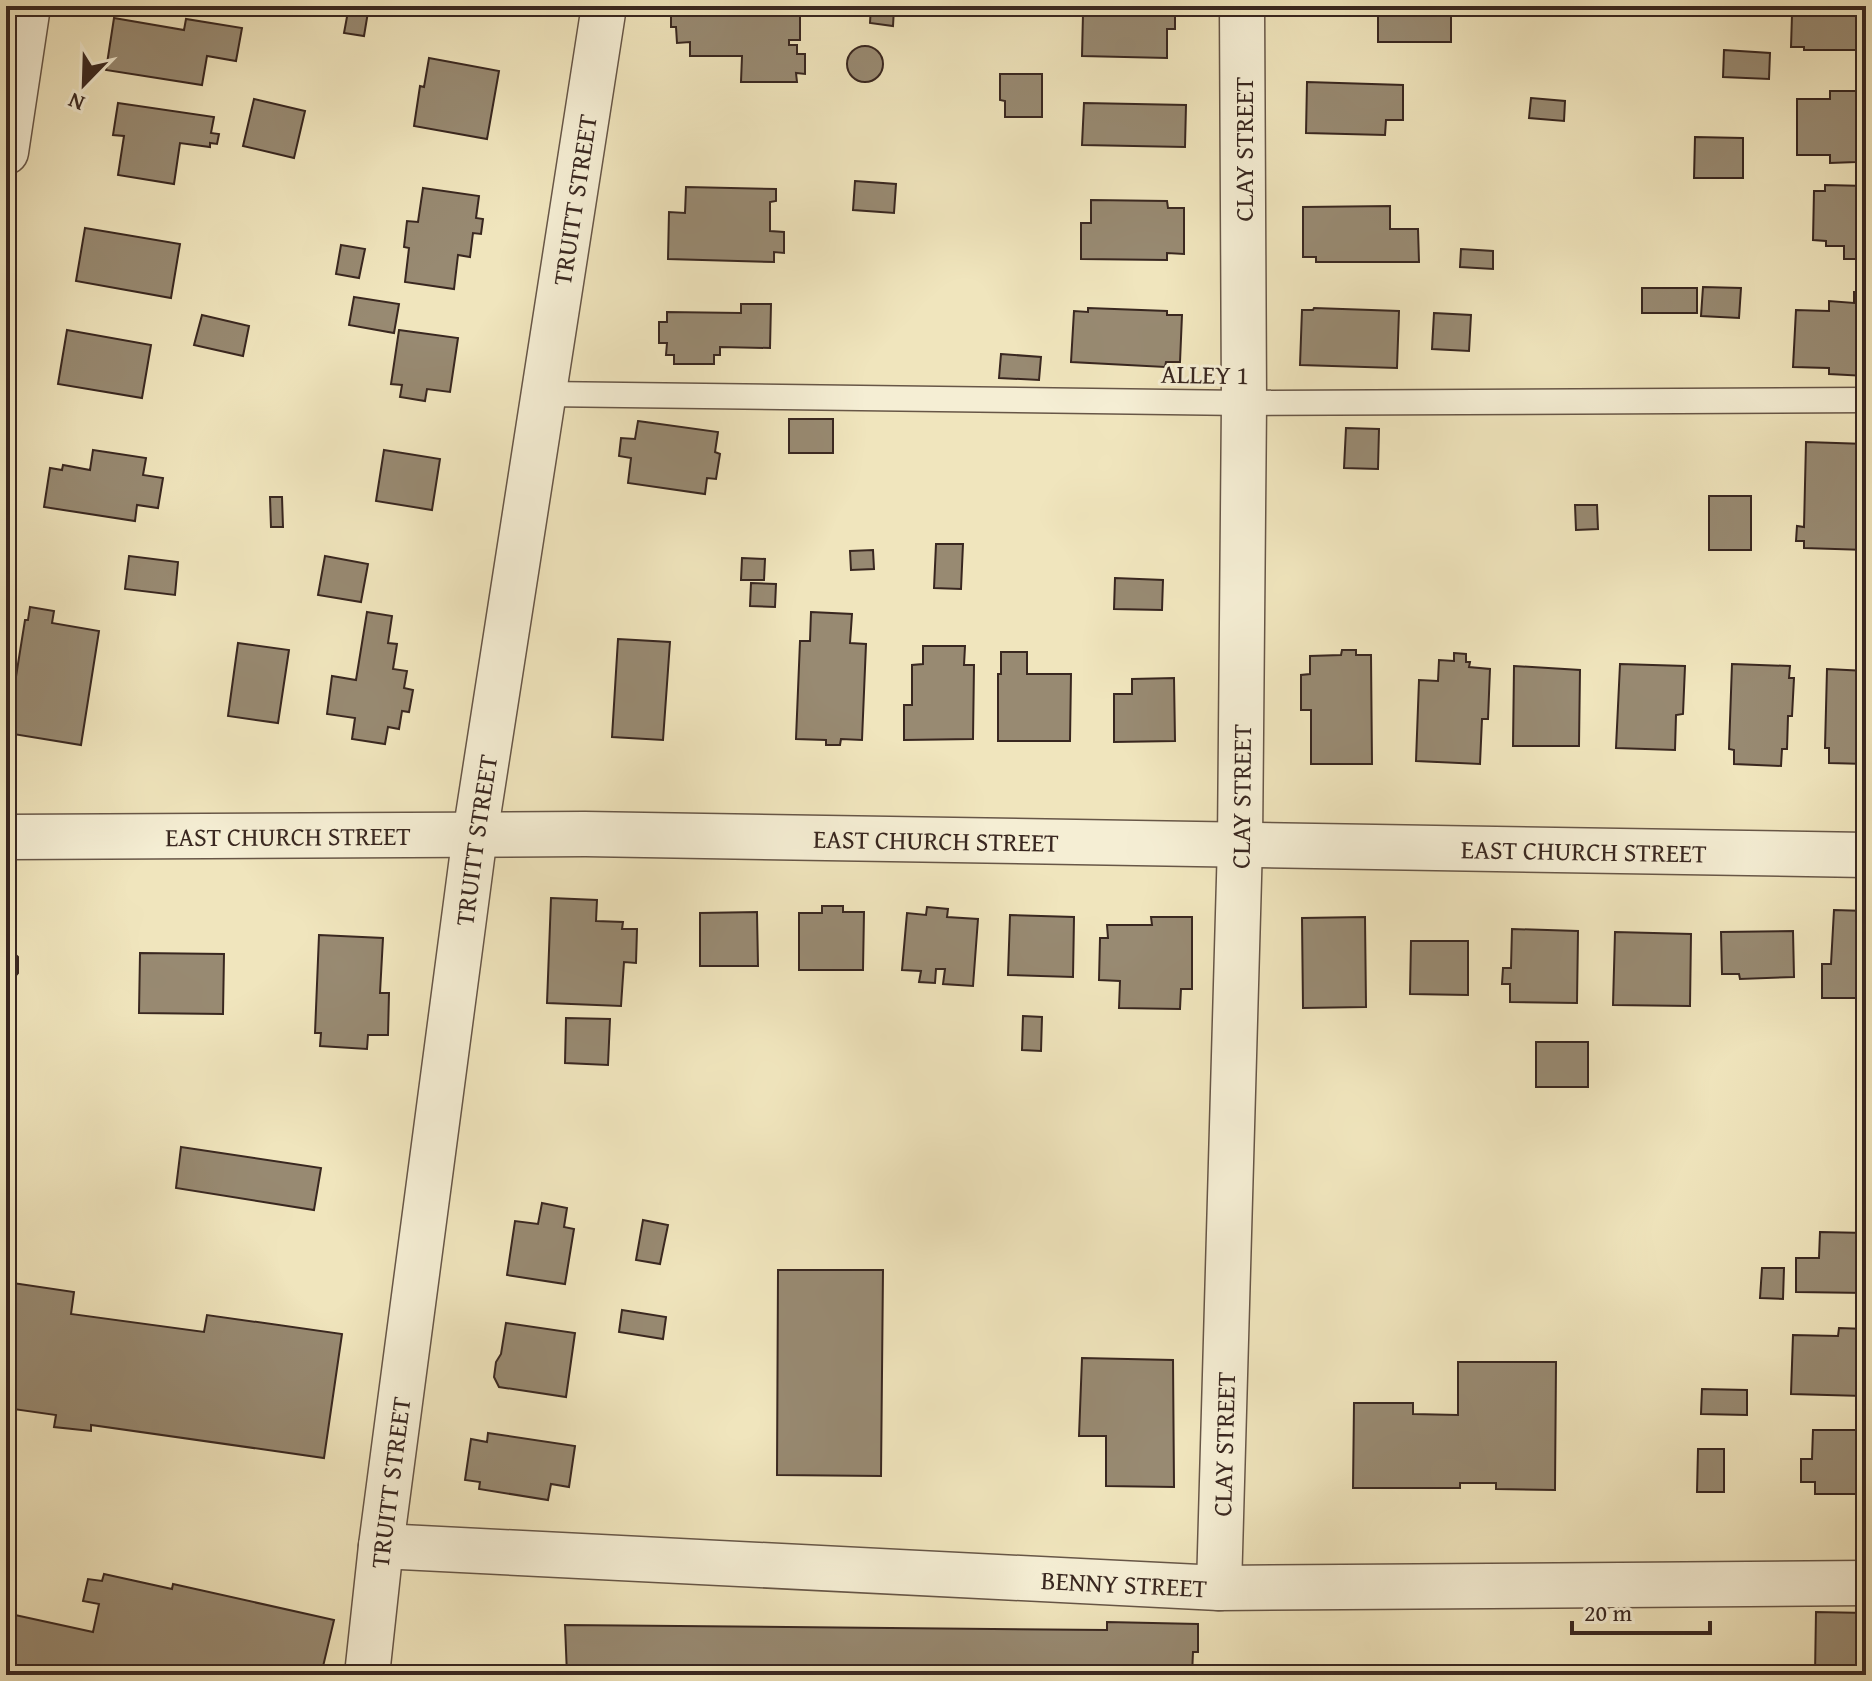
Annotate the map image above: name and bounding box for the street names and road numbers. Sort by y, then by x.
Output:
street label: CLAY STREET [1224,76,1263,221]
street label: TRUITT STREET [541,111,606,288]
street label: ALLEY 1 [1161,354,1249,394]
street label: CLAY STREET [1220,723,1261,869]
street label: TRUITT STREET [444,751,507,928]
street label: EAST CHURCH STREET [165,815,411,856]
street label: EAST CHURCH STREET [813,818,1060,861]
street label: EAST CHURCH STREET [1461,829,1707,872]
street label: CLAY STREET [1202,1371,1245,1517]
street label: TRUITT STREET [359,1394,420,1570]
street label: BENNY STREET [1040,1560,1209,1607]

